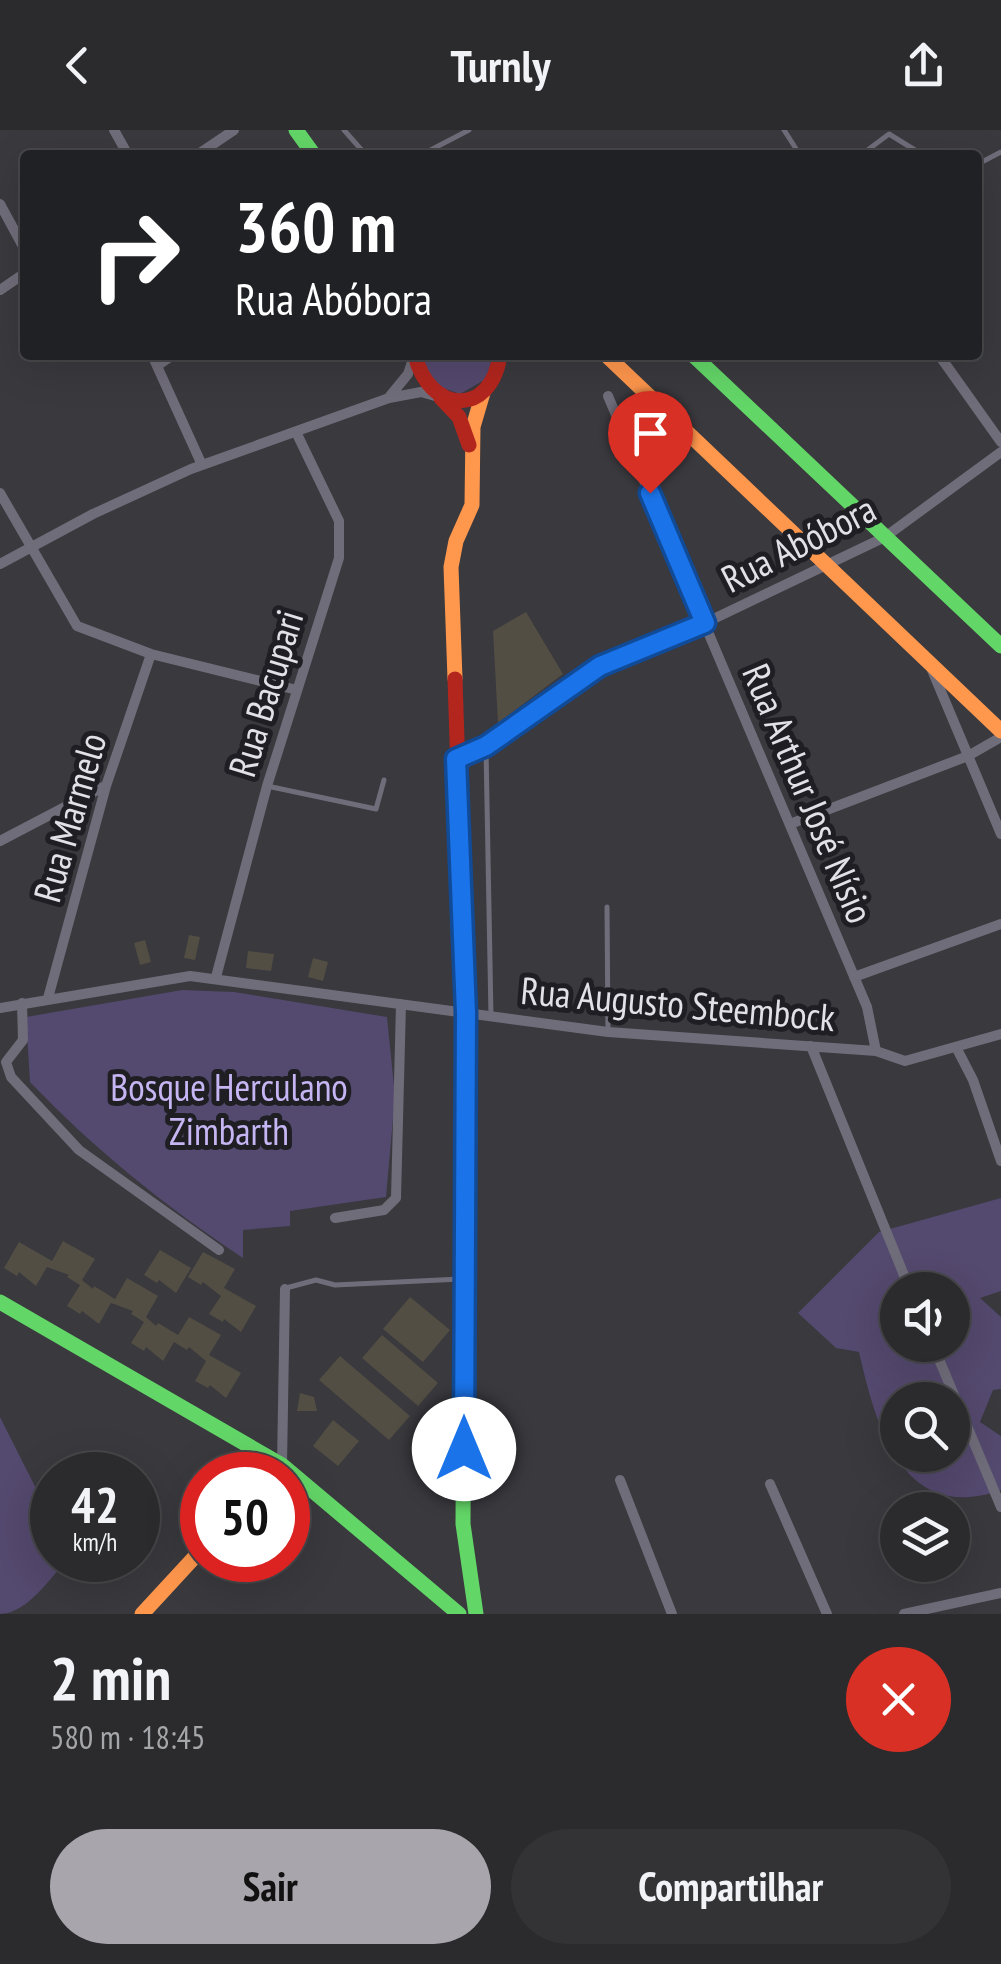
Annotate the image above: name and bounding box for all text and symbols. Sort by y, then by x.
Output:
text: Turnly [451,36,550,94]
icon: back [50,38,105,93]
icon: share [896,38,951,93]
text: 360 m [235,181,396,271]
icon: right [70,190,200,320]
text: Rua Abóbora [235,269,432,327]
pin [608,391,693,494]
icon: arrive [623,406,678,461]
street label: Rua Abóbora [713,483,883,603]
street label: Rua Bacupari [216,604,314,782]
street label: Rua Arthur José Nísio [732,656,886,930]
street label: Rua Marmelo [22,727,116,907]
street label: Rua Augusto Steembock [519,965,837,1041]
park label: Bosque Herculano Zimbarth [110,1062,348,1155]
map controls [880,1272,970,1582]
button: sound [880,1272,970,1362]
button: search [880,1382,970,1472]
position arrow [412,1397,516,1501]
speed limit sign: 50 [180,1452,310,1582]
text: 42 [71,1472,119,1537]
button: layers [880,1492,970,1582]
text: km/h [73,1526,117,1558]
text: 2 min [50,1639,171,1717]
button: close [846,1647,951,1752]
text: 580 m · 18:45 [50,1716,205,1758]
button: Sair [50,1829,491,1944]
button: Compartilhar [511,1829,951,1944]

